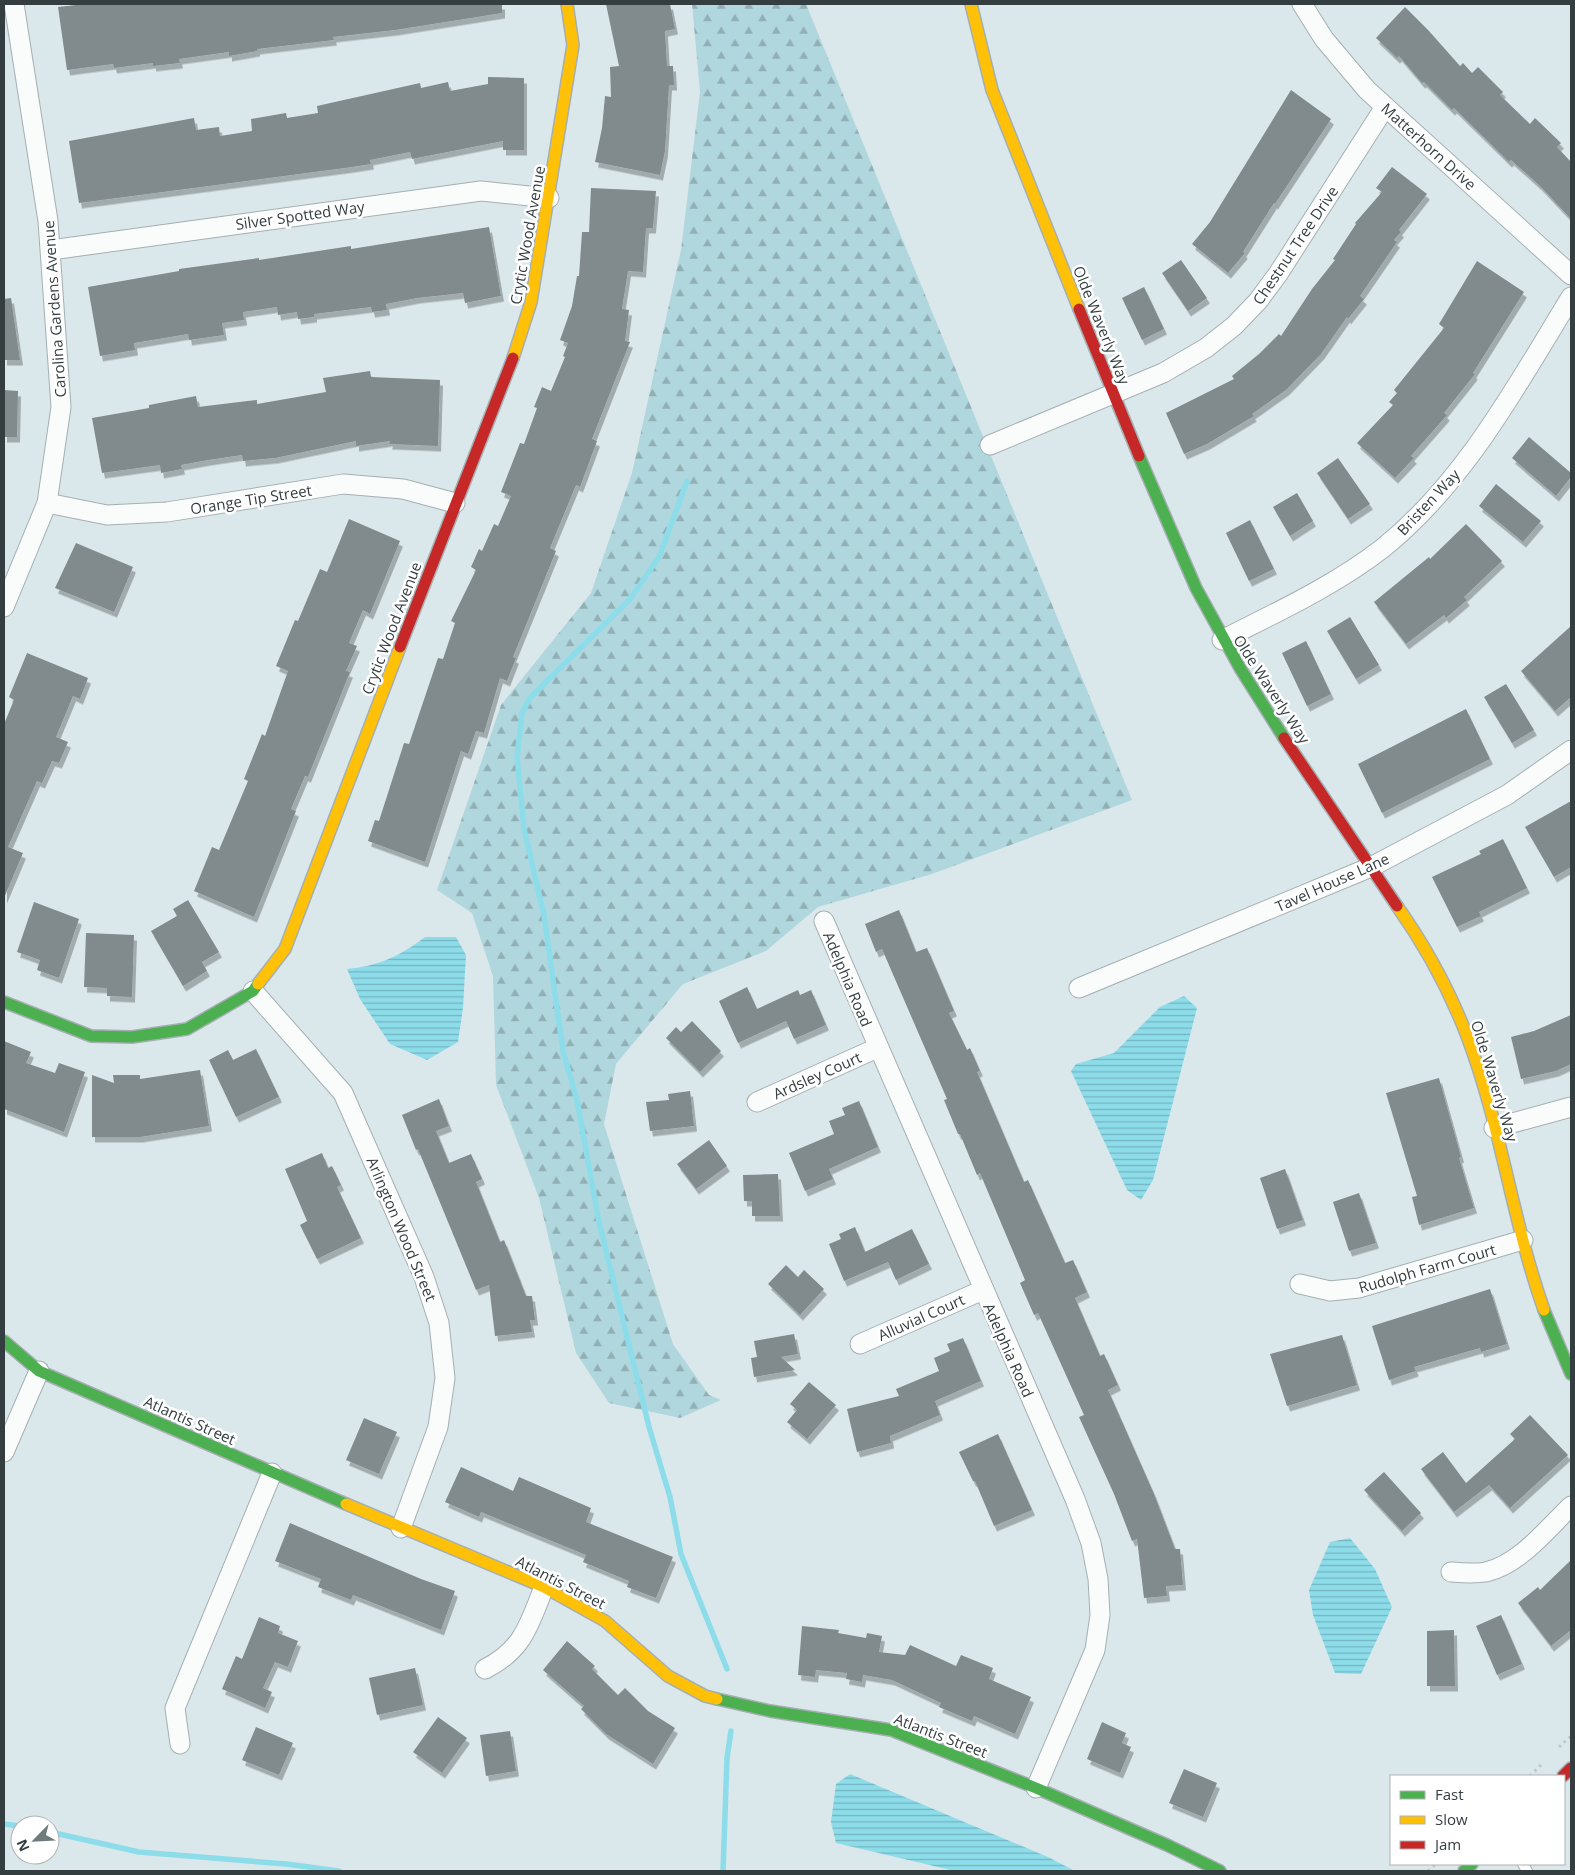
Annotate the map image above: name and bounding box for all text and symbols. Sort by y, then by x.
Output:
street label: Matterhorn Drive [1377,98,1481,194]
street label: Crytic Wood Avenue [505,164,549,306]
street label: Chestnut Tree Drive [1248,182,1342,308]
street label: Silver Spotted Way [234,196,366,234]
street label: Carolina Gardens Avenue [38,220,70,398]
street label: Olde Waverly Way [1069,263,1135,388]
street label: Bristen Way [1392,464,1464,539]
street label: Orange Tip Street [189,480,313,518]
street label: Crytic Wood Avenue [356,559,426,697]
street label: Olde Waverly Way [1229,631,1315,748]
street label: Tavel House Lane [1272,848,1392,916]
street label: Adelphia Road [819,929,877,1029]
street label: Olde Waverly Way [1467,1018,1523,1145]
street label: Ardsley Court [770,1047,864,1103]
street label: Arlington Wood Street [363,1154,441,1304]
street label: Rudolph Farm Court [1356,1239,1498,1297]
street label: Alluvial Court [875,1289,967,1345]
street label: Adelphia Road [979,1300,1039,1400]
street label: Atlantis Street [141,1391,239,1449]
street label: Atlantis Street [513,1551,609,1613]
street label: Atlantis Street [892,1708,990,1762]
legend [1390,1775,1565,1865]
text: Fast [1435,1784,1464,1804]
text: Slow [1435,1809,1468,1829]
north arrow [10,1815,60,1865]
text: Jam [1433,1834,1461,1854]
text: N [12,1836,34,1855]

